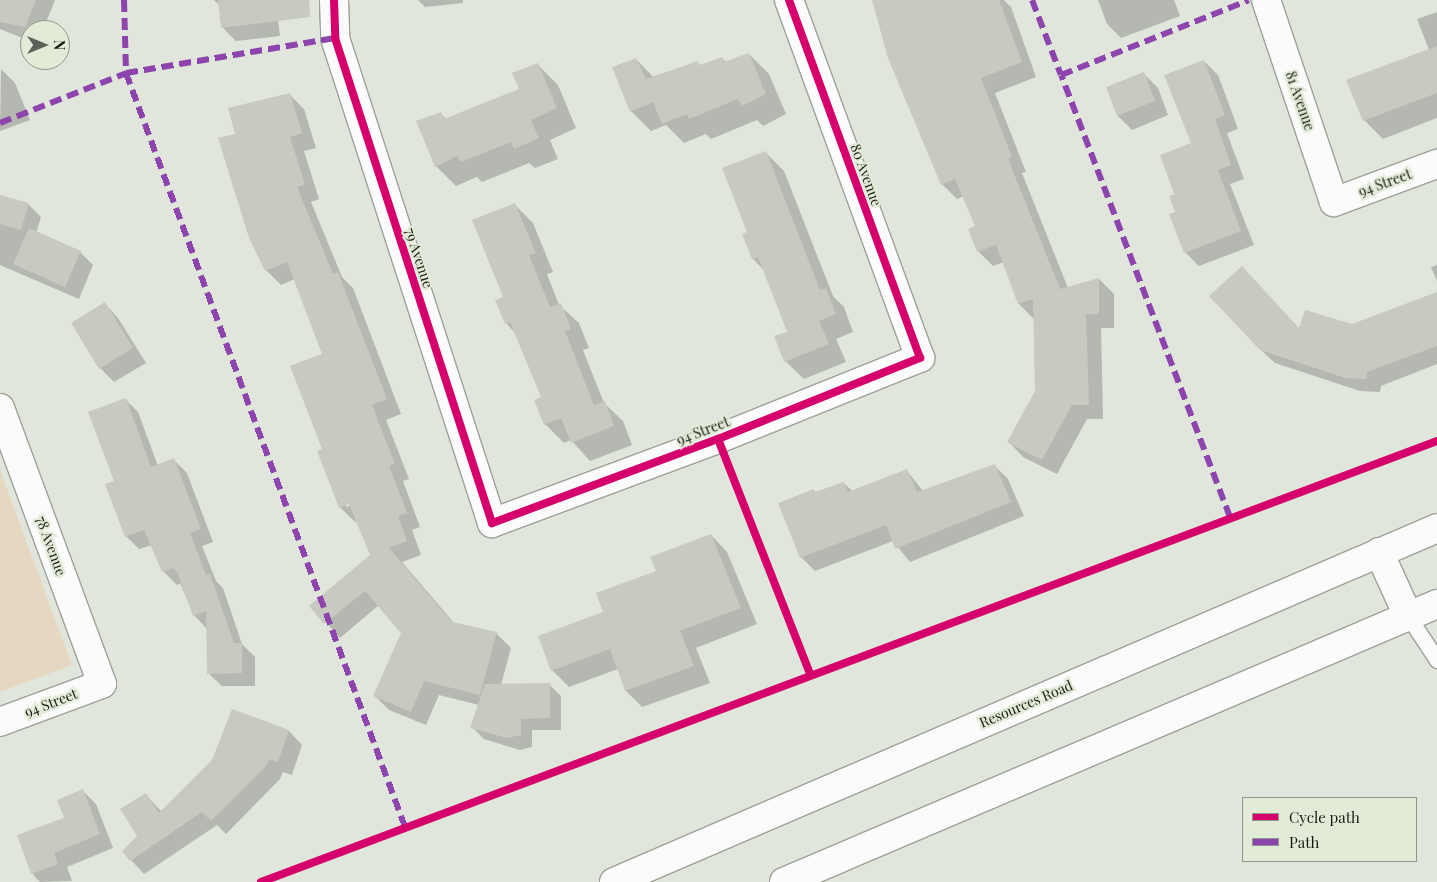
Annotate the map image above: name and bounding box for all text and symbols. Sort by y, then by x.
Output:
north arrow [20,20,70,70]
text: N [50,40,69,50]
street label: 81 Avenue [1282,69,1318,133]
street label: 80 Avenue [847,141,885,209]
street label: 94 Street [1356,166,1414,200]
street label: 79 Avenue [401,226,437,290]
street label: 94 Street [674,413,732,449]
street label: 78 Avenue [32,514,70,578]
street label: Resources Road [977,677,1075,731]
street label: 94 Street [22,685,80,721]
legend [1242,797,1417,862]
text: Cycle path [1289,807,1360,827]
text: Path [1289,832,1319,852]

